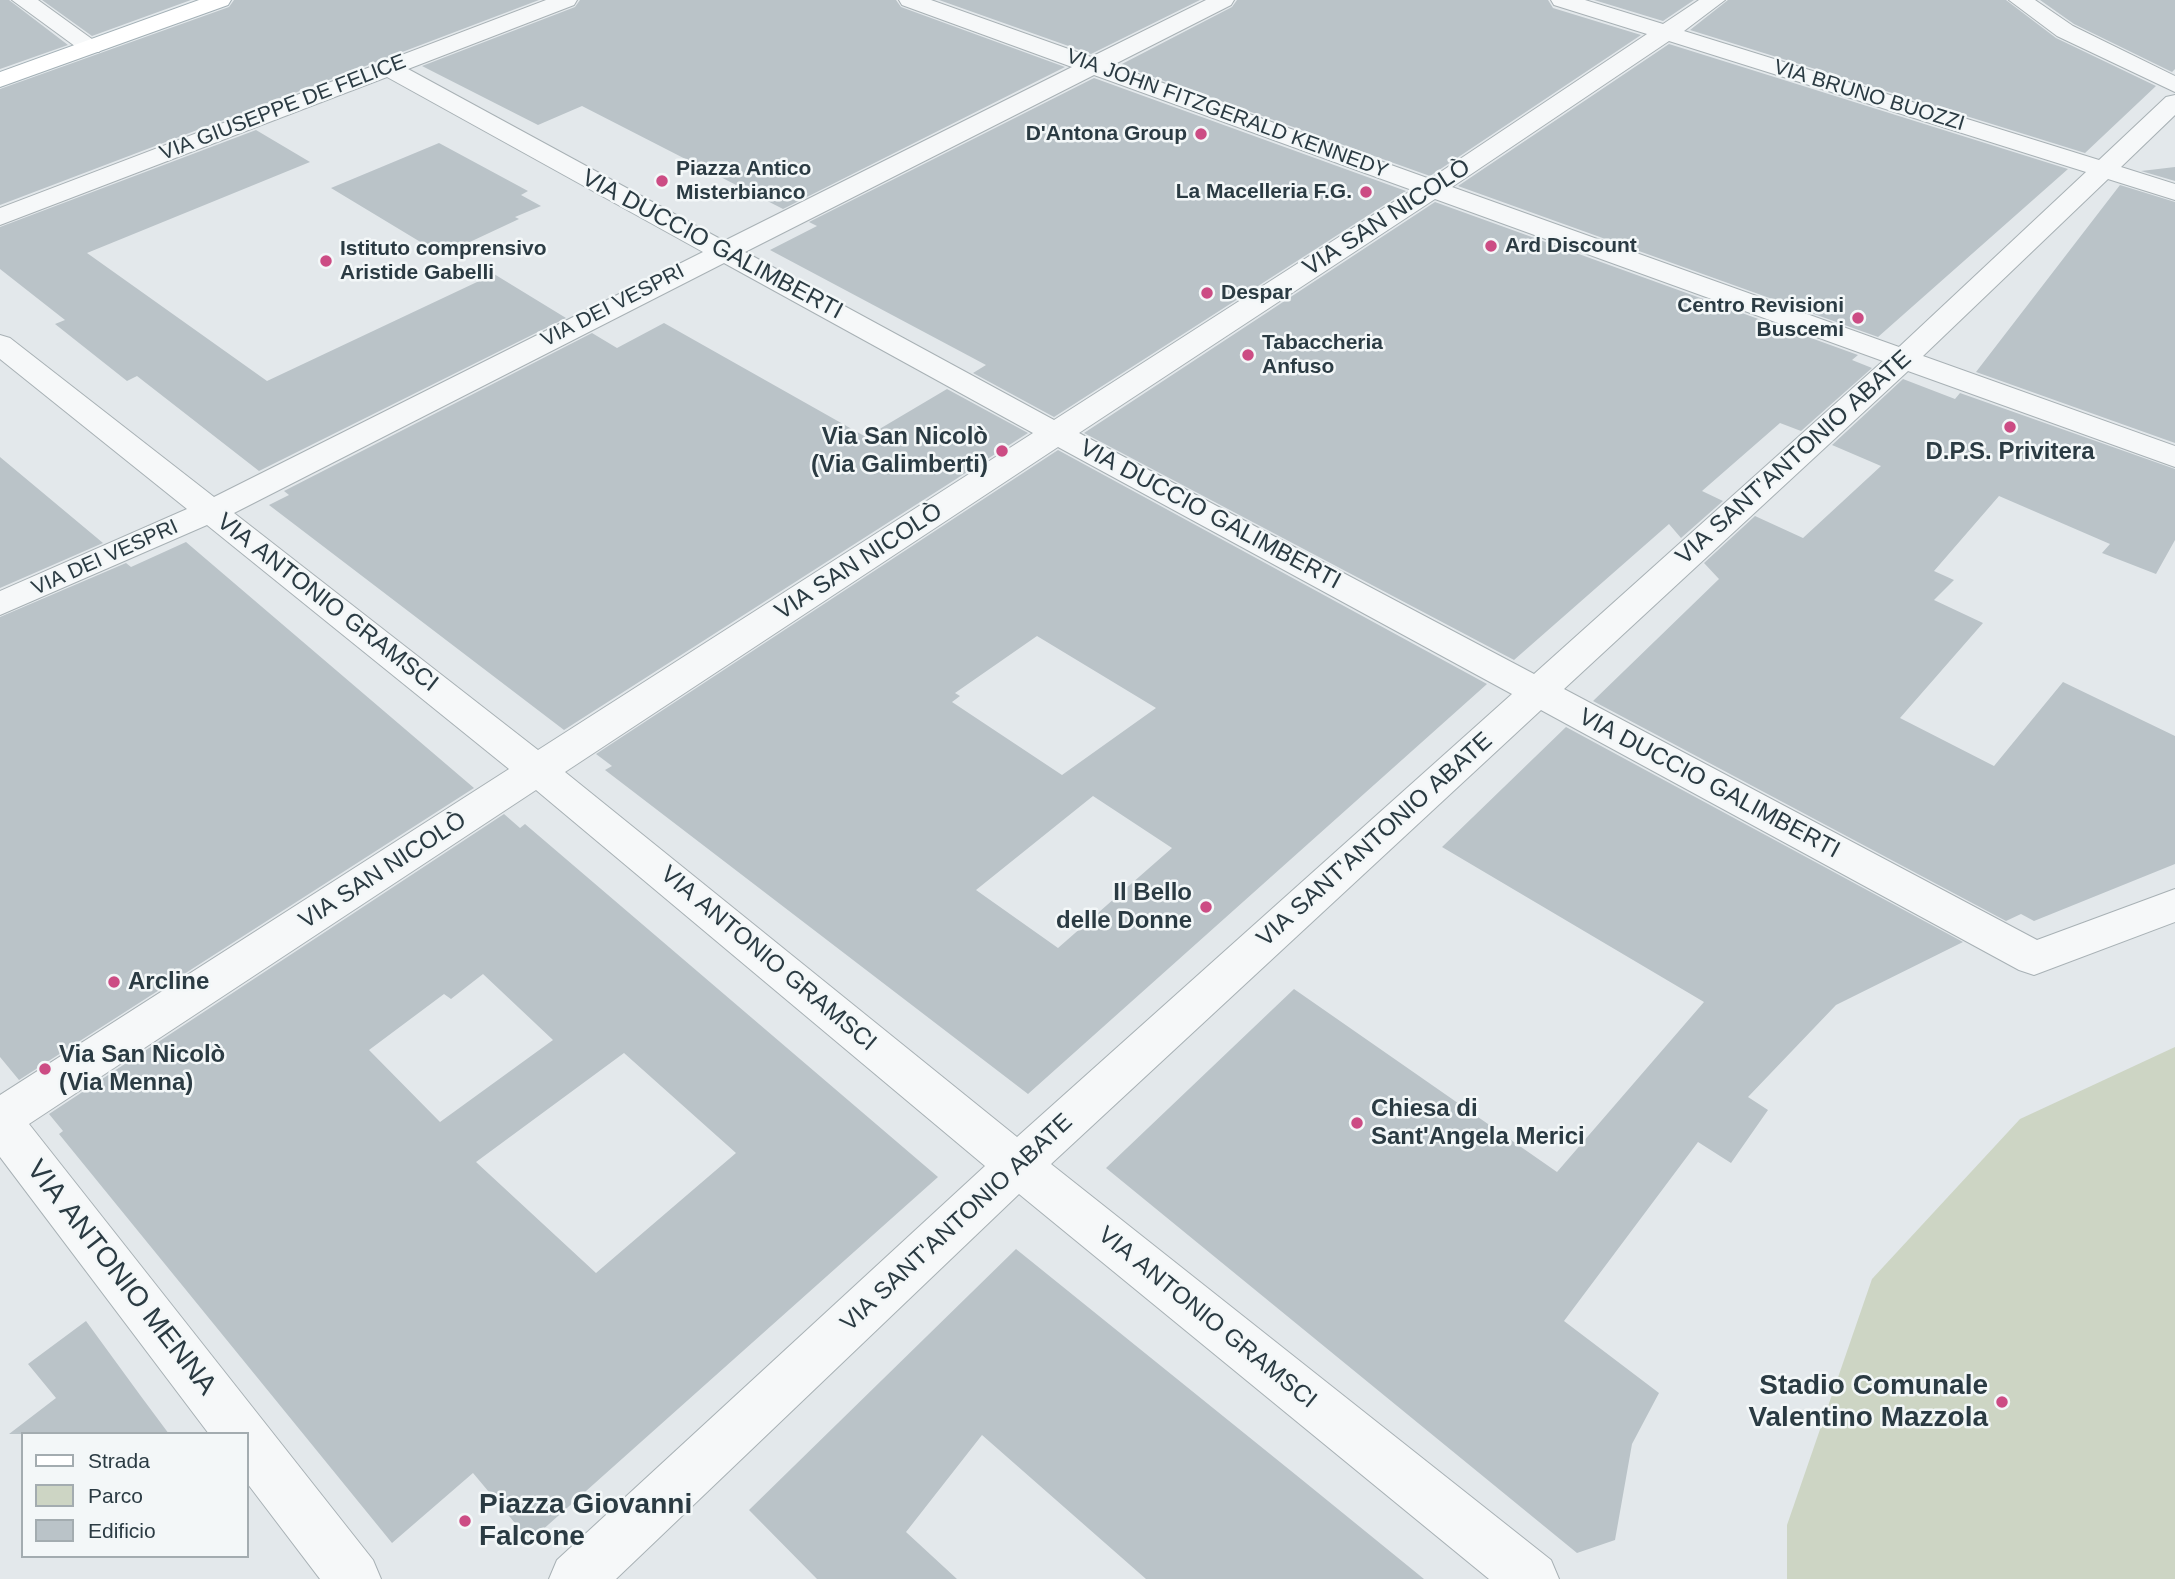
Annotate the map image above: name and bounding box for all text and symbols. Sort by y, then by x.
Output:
street label: VIA JOHN FITZGERALD KENNEDY [1063,44,1391,184]
street label: VIA GIUSEPPE DE FELICE [156,49,410,167]
street label: VIA BRUNO BUOZZI [1770,55,1968,137]
place label: D'Antona Group [1026,121,1187,147]
marker: D'Antona Group [1193,126,1209,142]
street label: VIA SAN NICOLÒ [1298,153,1476,283]
place label: Piazza Antico Misterbianco [676,156,811,206]
street label: VIA DUCCIO GALIMBERTI [577,164,847,326]
marker: Piazza Antico Misterbianco [654,173,670,189]
place label: La Macelleria F.G. [1176,179,1352,205]
marker: La Macelleria F.G. [1358,184,1374,200]
place label: Ard Discount [1505,233,1637,259]
place label: Istituto comprensivo Aristide Gabelli [340,236,547,286]
marker: Ard Discount [1483,238,1499,254]
marker: Istituto comprensivo Aristide Gabelli [318,253,334,269]
street label: VIA DEI VESPRI [537,259,689,353]
place label: Despar [1221,280,1292,306]
marker: Despar [1199,285,1215,301]
place label: Centro Revisioni Buscemi [1677,293,1844,343]
marker: Centro Revisioni Buscemi [1850,310,1866,326]
place label: Tabaccheria Anfuso [1262,330,1383,380]
street label: VIA SANT'ANTONIO ABATE [1671,345,1917,571]
marker: Tabaccheria Anfuso [1240,347,1256,363]
marker: D.P.S. Privitera [2002,419,2018,435]
place label: Via San Nicolò (Via Galimberti) [811,423,988,479]
street label: VIA DUCCIO GALIMBERTI [1075,434,1345,596]
place label: D.P.S. Privitera [1926,438,2094,466]
marker: Via San Nicolò (Via Galimberti) [994,443,1010,459]
street label: VIA SAN NICOLÒ [770,497,948,627]
street label: VIA ANTONIO GRAMSCI [211,508,443,698]
street label: VIA DEI VESPRI [28,514,182,602]
street label: VIA DUCCIO GALIMBERTI [1574,703,1844,865]
street label: VIA SANT'ANTONIO ABATE [1252,727,1498,953]
street label: VIA SAN NICOLÒ [294,806,472,936]
street label: VIA ANTONIO GRAMSCI [654,860,882,1058]
place label: Il Bello delle Donne [1056,879,1192,935]
marker: Il Bello delle Donne [1198,899,1214,915]
place label: Arcline [128,968,209,996]
marker: Arcline [106,974,122,990]
place label: Via San Nicolò (Via Menna) [59,1041,225,1097]
marker: Via San Nicolò (Via Menna) [37,1061,53,1077]
place label: Chiesa di Sant'Angela Merici [1371,1095,1585,1151]
street label: VIA SANT'ANTONIO ABATE [835,1108,1079,1338]
marker: Chiesa di Sant'Angela Merici [1349,1115,1365,1131]
street label: VIA ANTONIO MENNA [19,1154,223,1402]
street label: VIA ANTONIO GRAMSCI [1092,1221,1322,1415]
place label: Stadio Comunale Valentino Mazzola [1748,1369,1988,1435]
marker: Stadio Comunale Valentino Mazzola [1994,1394,2010,1410]
legend [21,1432,248,1558]
text: Strada [88,1449,150,1472]
text: Parco [88,1484,143,1507]
place label: Piazza Giovanni Falcone [479,1488,692,1554]
marker: Piazza Giovanni Falcone [457,1513,473,1529]
text: Edificio [88,1519,156,1542]

